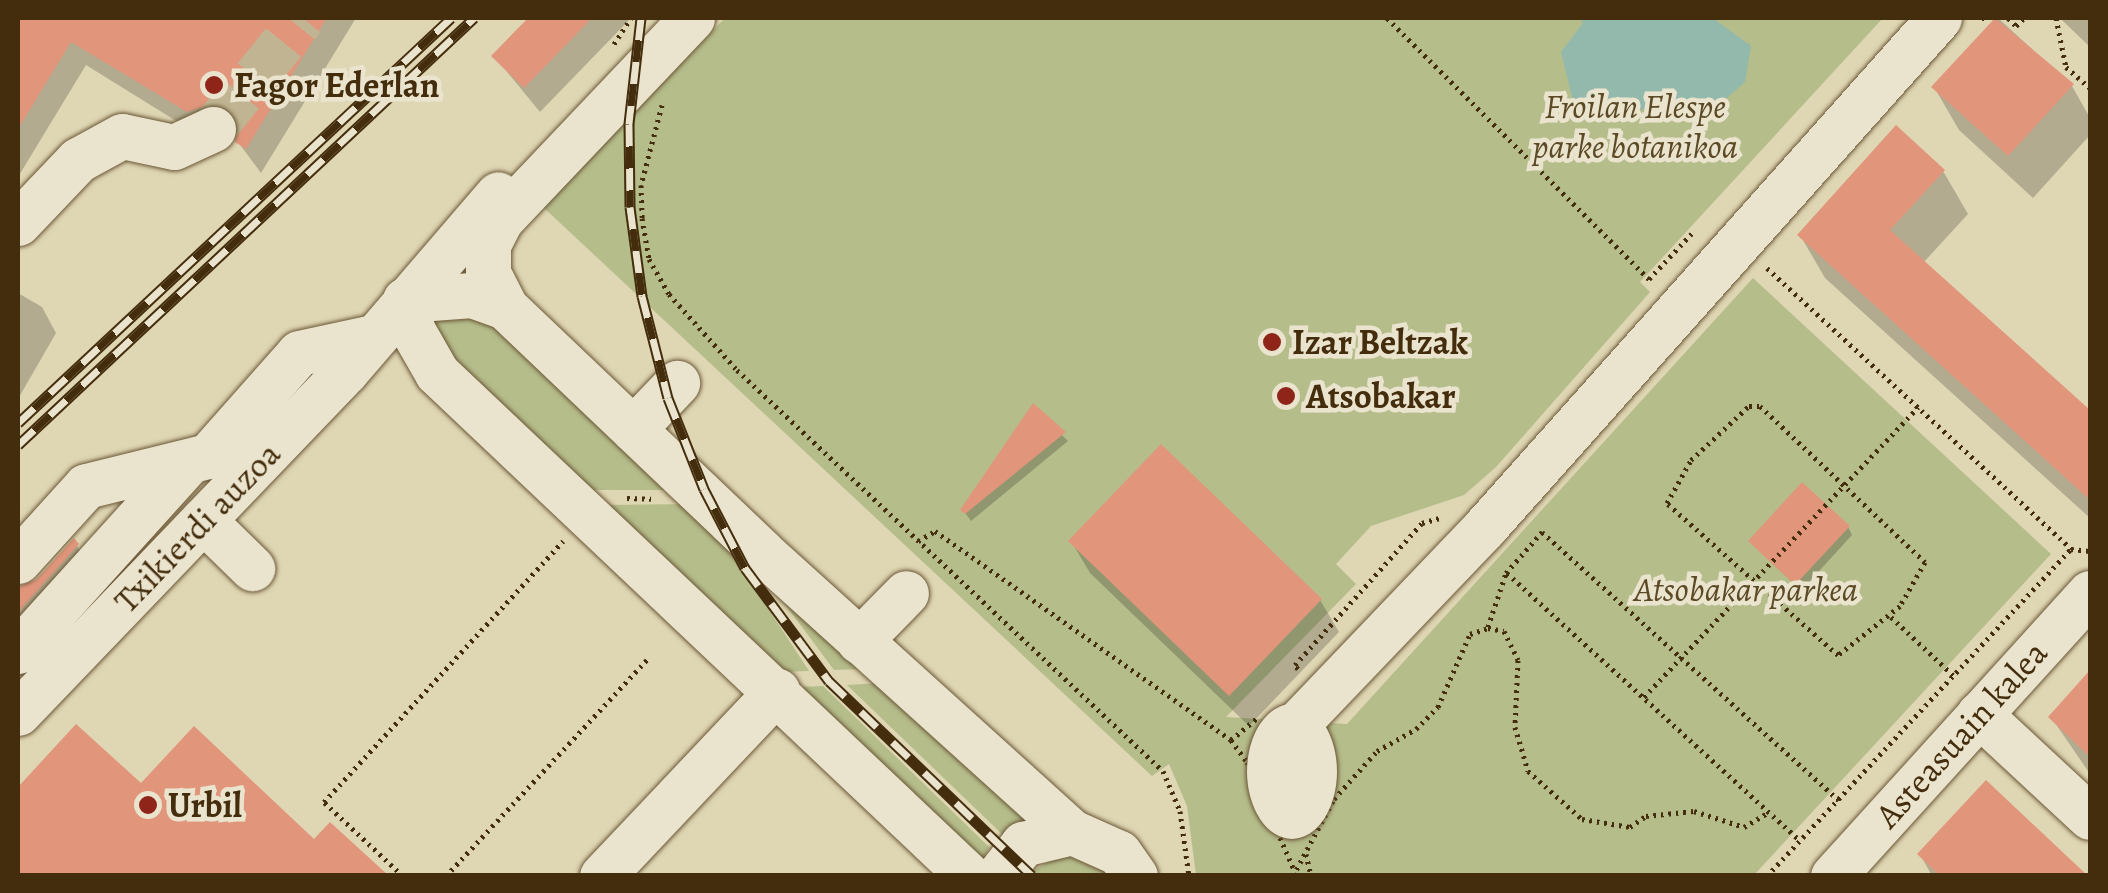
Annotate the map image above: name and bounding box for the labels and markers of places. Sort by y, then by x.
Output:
place label: Fagor Ederlan [234,64,439,106]
marker: Fagor Ederlan [203,74,225,96]
place label: Izar Beltzak [1292,321,1468,363]
marker: Izar Beltzak [1261,331,1283,353]
place label: Atsobakar [1306,375,1456,417]
marker: Atsobakar [1275,385,1297,407]
place label: Urbil [168,784,242,826]
marker: Urbil [137,794,159,816]

